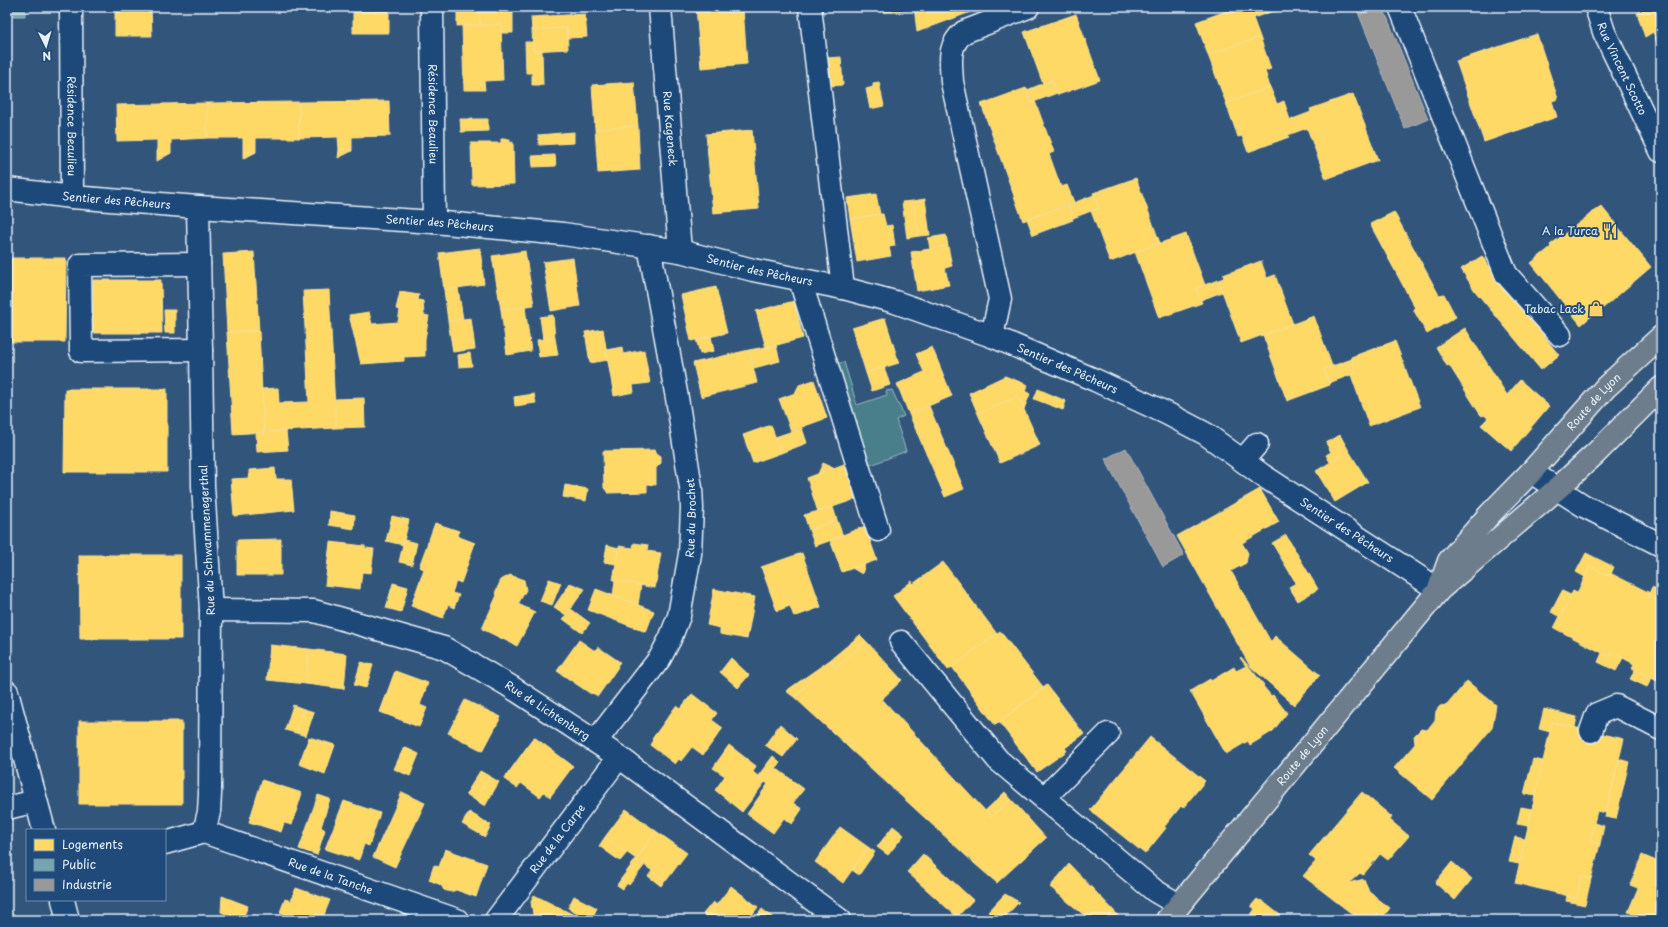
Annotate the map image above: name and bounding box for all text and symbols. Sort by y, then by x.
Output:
street label: Rue Vincent Scotto [1593,20,1651,118]
north arrow [26,26,66,66]
text: N [42,48,52,65]
street label: Résidence Beaulieu [425,64,442,164]
street label: Résidence Beaulieu [63,76,81,176]
street label: Rue Kageneck [659,90,682,167]
street label: Sentier des Pêcheurs [61,187,171,213]
street label: Sentier des Pêcheurs [385,210,494,236]
place label: A la Turca [1542,222,1598,239]
restaurant icon: A la Turca [1601,222,1619,240]
street label: Sentier des Pêcheurs [705,249,814,290]
place label: Tabac Lack [1524,300,1584,317]
shop icon: Tabac Lack [1587,300,1605,318]
street label: Sentier des Pêcheurs [1014,339,1121,397]
street label: Route de Lyon [1562,369,1624,434]
street label: Rue du Schwammenegerthal [194,464,219,616]
street label: Rue du Brochet [680,477,700,559]
street label: Sentier des Pêcheurs [1297,493,1397,566]
street label: Rue de Lichtenberg [502,676,594,744]
street label: Route de Lyon [1272,722,1332,789]
street label: Rue de la Carpe [525,800,589,877]
legend [26,829,166,901]
text: Logements [62,835,123,853]
street label: Rue de la Tanche [286,853,376,898]
text: Public [62,855,96,873]
text: Industrie [62,875,112,893]

